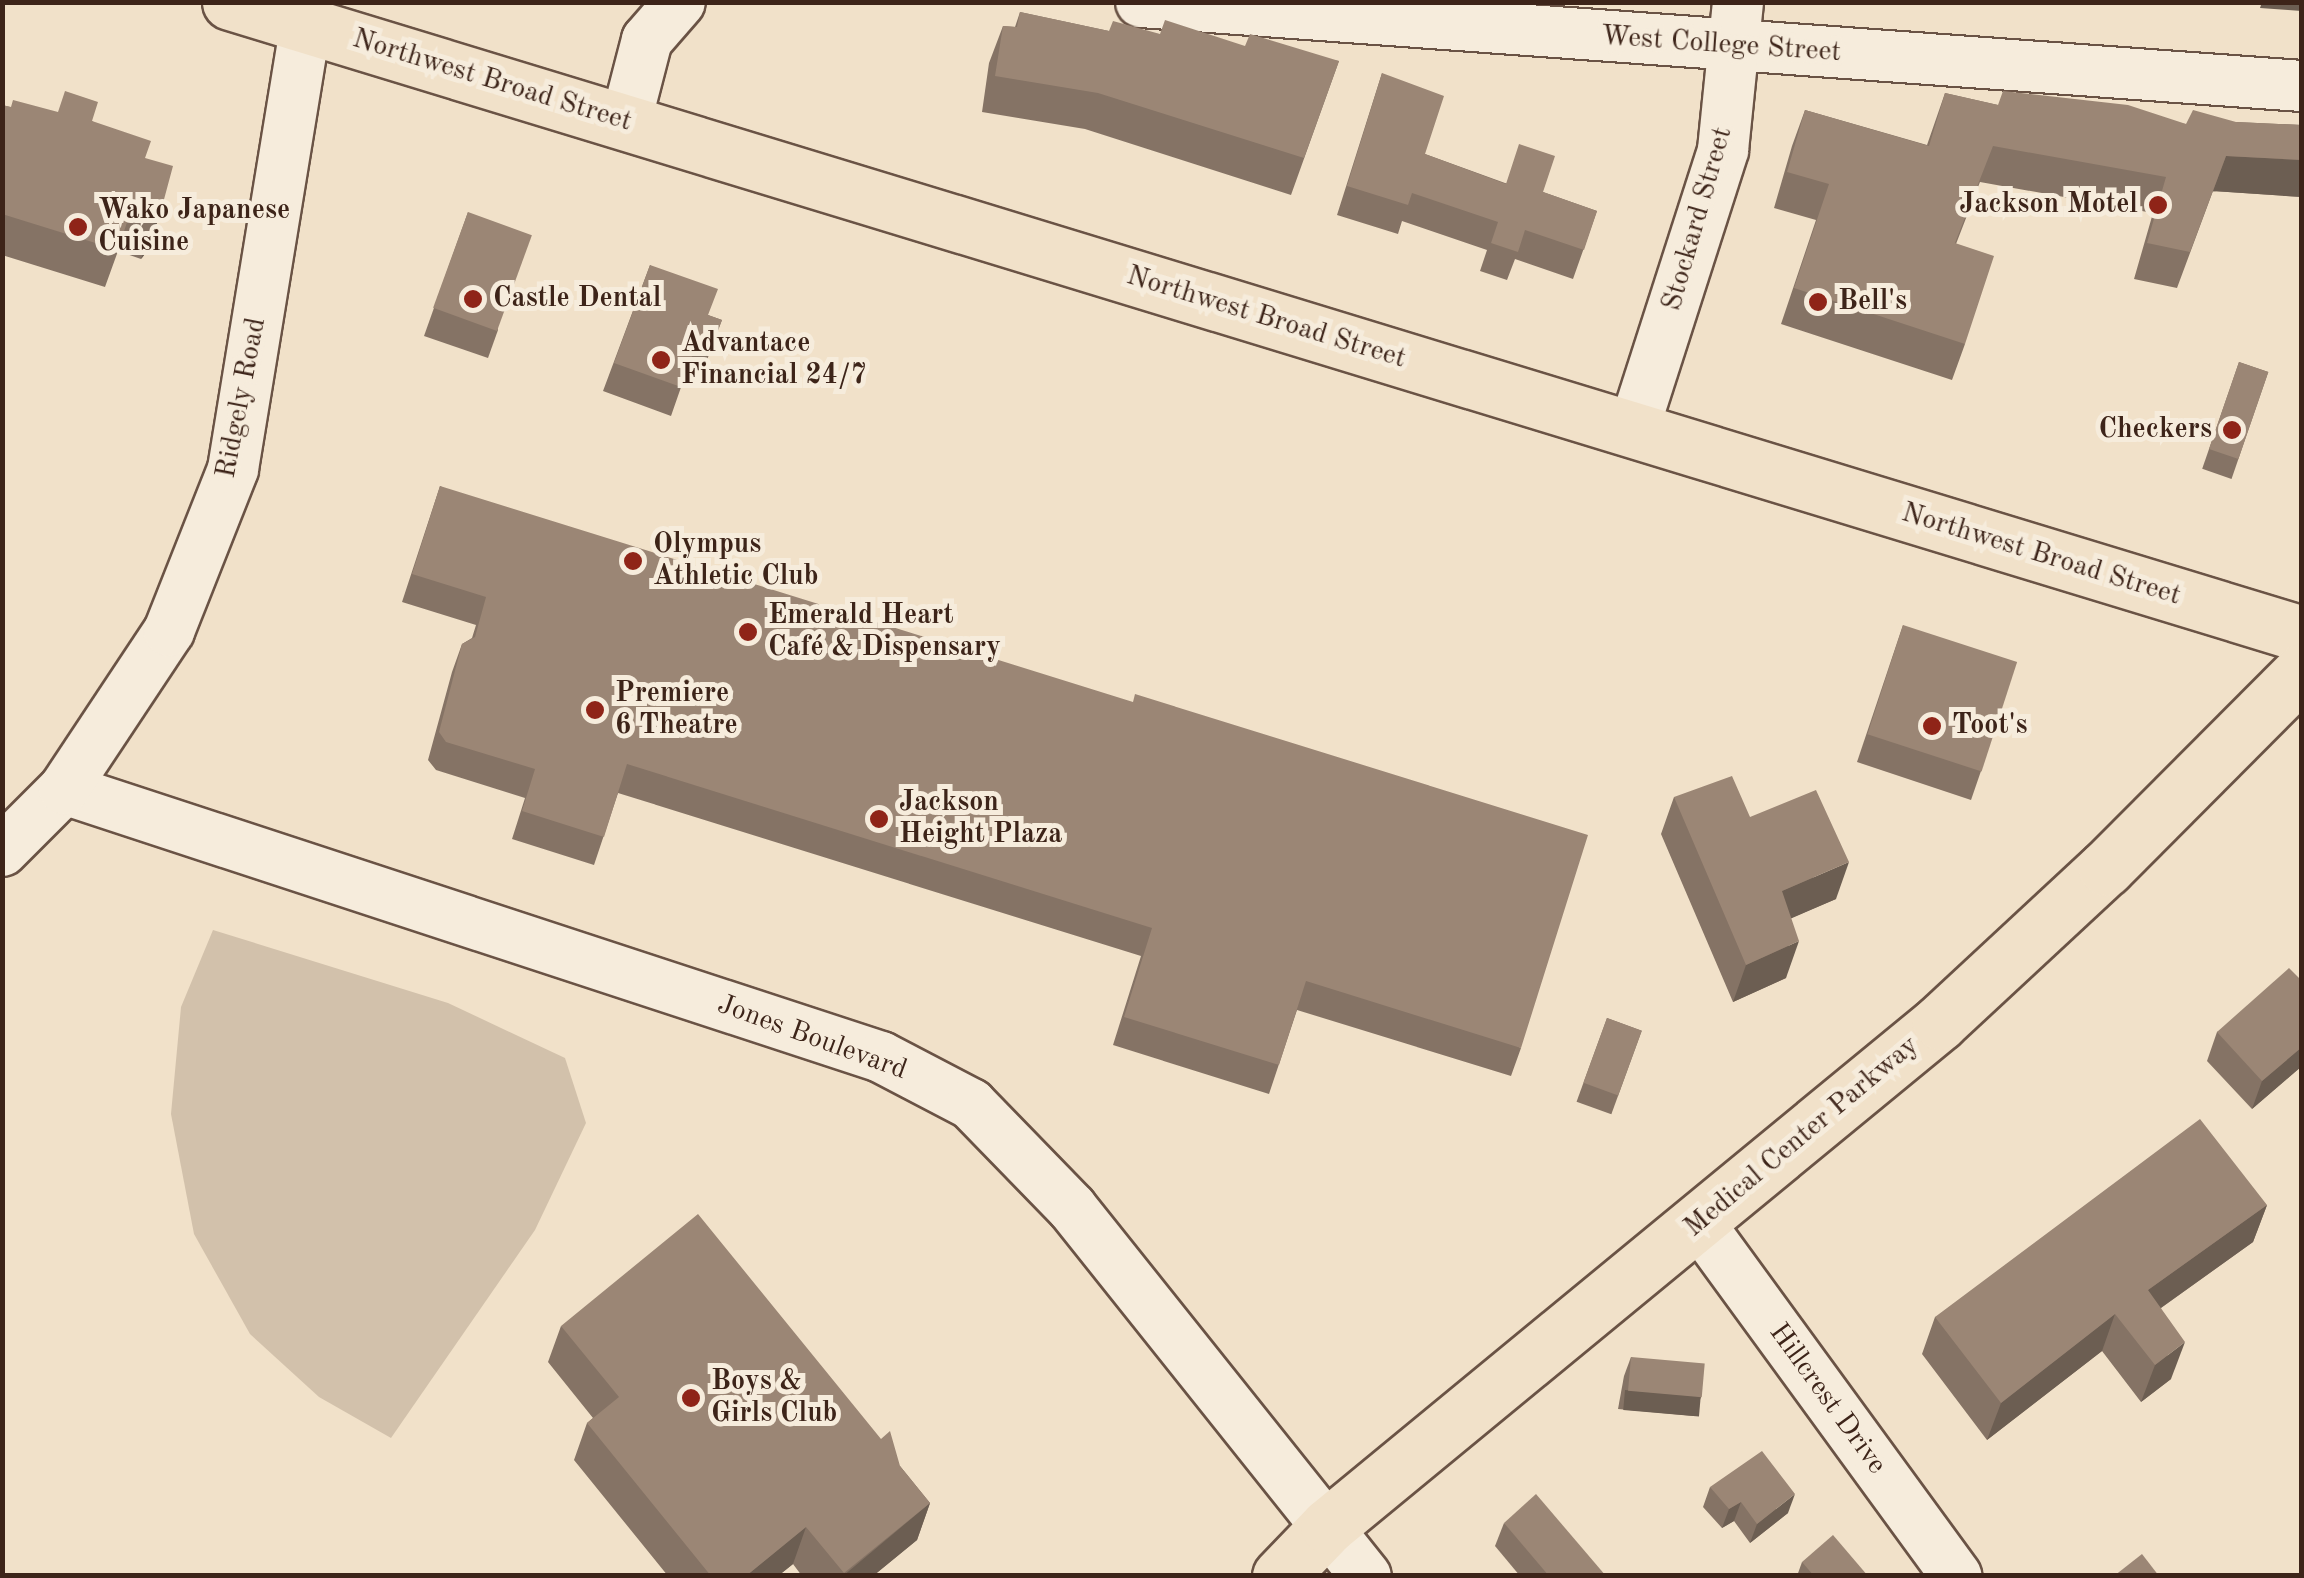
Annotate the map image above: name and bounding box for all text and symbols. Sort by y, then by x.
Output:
street label: West College Street [1600,20,1842,70]
street label: Northwest Broad Street [348,23,636,139]
street label: Stockard Street [1656,123,1740,315]
place label: Jackson Motel [1959,188,2138,222]
place label: Wako Japanese Cuisine [98,194,290,260]
marker: Jackson Motel [2147,194,2169,216]
marker: Wako Japanese Cuisine [67,216,89,238]
street label: Northwest Broad Street [1122,260,1410,376]
place label: Castle Dental [493,282,661,316]
place label: Bell's [1838,285,1907,319]
marker: Castle Dental [462,288,484,310]
marker: Bell's [1807,291,1829,313]
street label: Ridgely Road [210,315,274,481]
place label: Advantace Financial 24/7 [681,327,867,393]
marker: Advantace Financial 24/7 [650,349,672,371]
place label: Checkers [2098,413,2212,447]
marker: Checkers [2221,419,2243,441]
street label: Northwest Broad Street [1897,497,2185,613]
place label: Olympus Athletic Club [653,528,819,594]
marker: Olympus Athletic Club [622,550,644,572]
place label: Emerald Heart Café & Dispensary [768,599,1001,665]
marker: Emerald Heart Café & Dispensary [737,621,759,643]
place label: Premiere 6 Theatre [615,677,738,743]
marker: Premiere 6 Theatre [584,699,606,721]
place label: Toot's [1952,709,2027,743]
marker: Toot's [1921,715,1943,737]
place label: Jackson Height Plaza [899,786,1062,852]
marker: Jackson Height Plaza [868,808,890,830]
street label: Jones Boulevard [713,988,911,1088]
street label: Medical Center Parkway [1678,1029,1926,1245]
street label: Hillcrest Drive [1761,1317,1893,1481]
place label: Boys & Girls Club [711,1365,837,1431]
marker: Boys & Girls Club [680,1387,702,1409]

